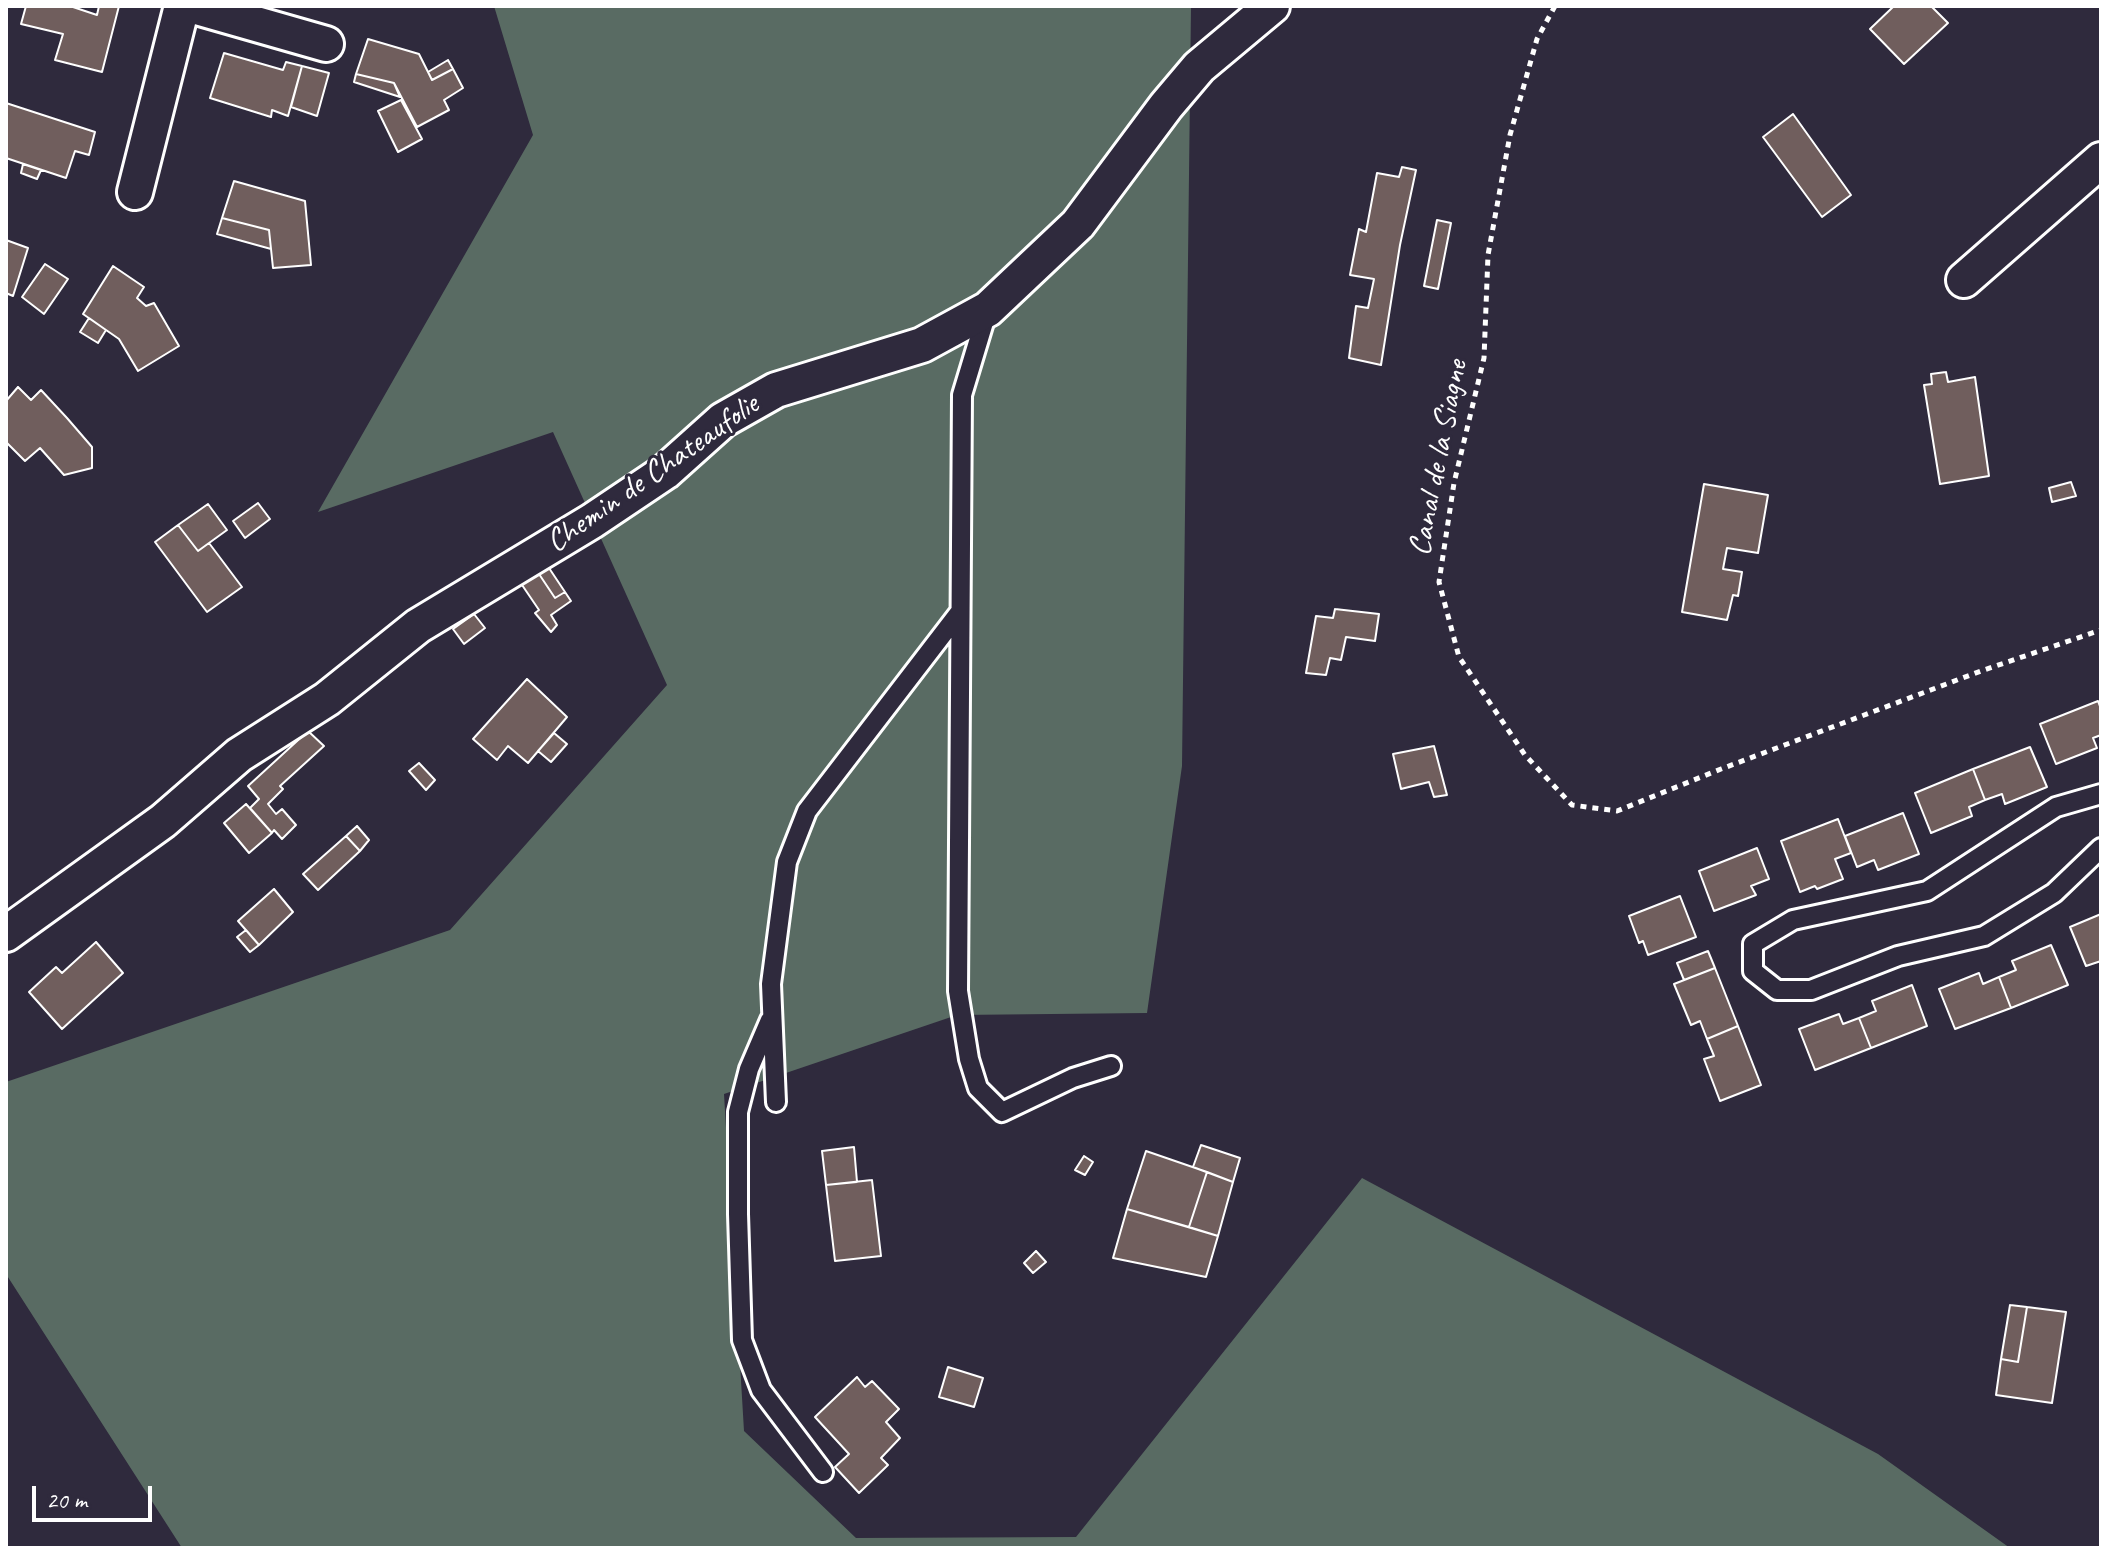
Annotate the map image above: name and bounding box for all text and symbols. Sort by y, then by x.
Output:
street label: Canal de la Siagne [1401,357,1477,559]
street label: Chemin de Chateaufolie [539,386,767,562]
scale bar [36,1470,156,1520]
text: 20 m [46,1485,87,1515]

